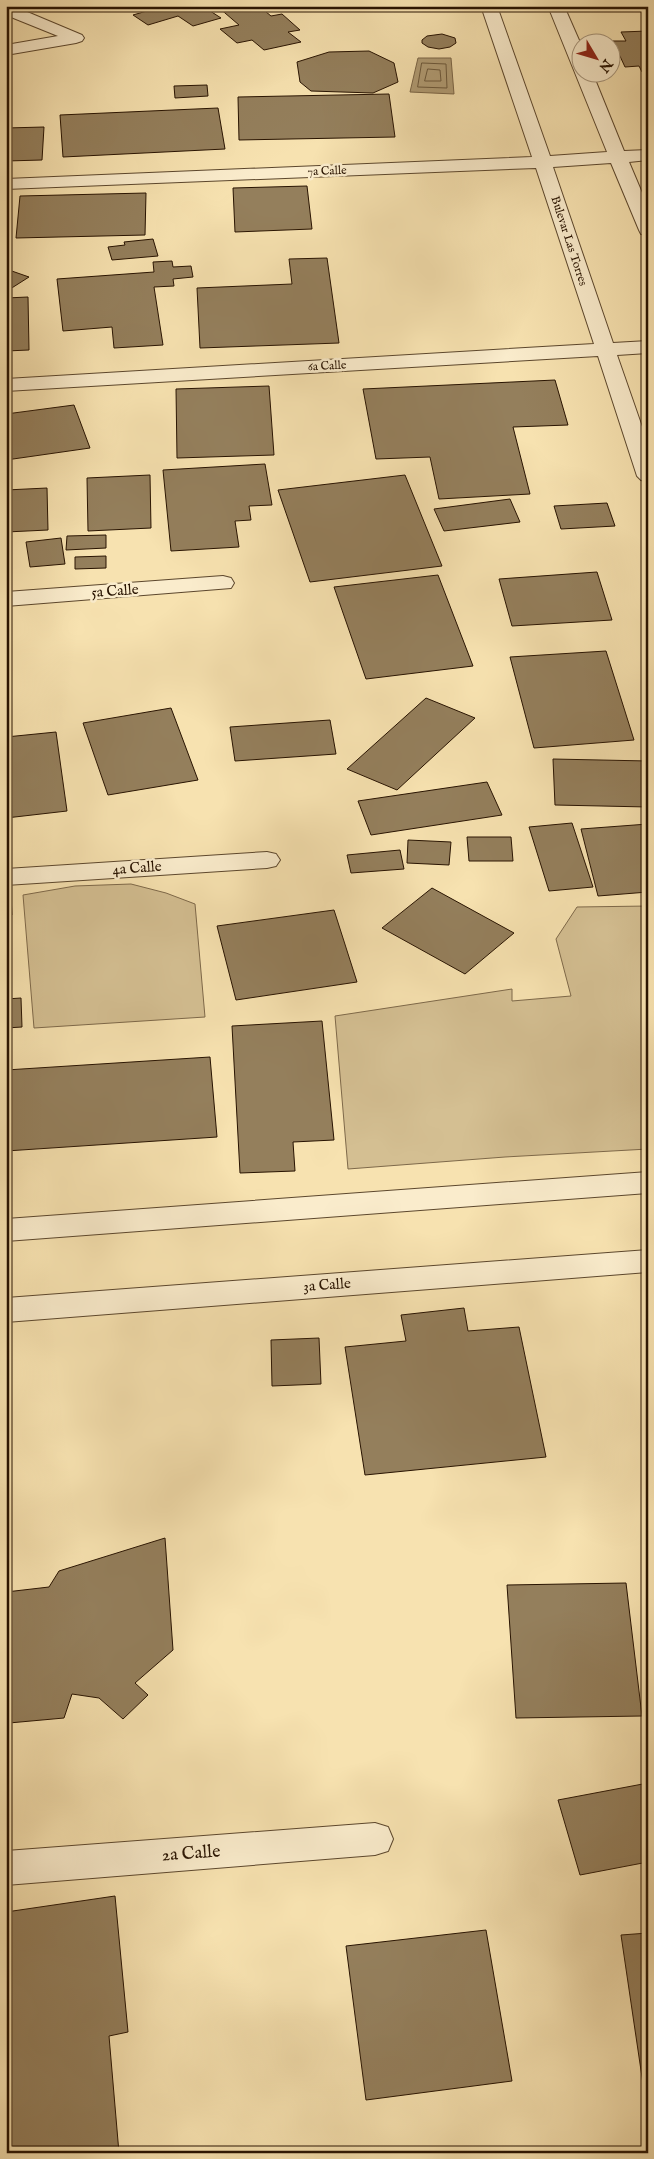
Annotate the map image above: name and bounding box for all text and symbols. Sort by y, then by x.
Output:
north arrow [572,32,622,82]
text: N [595,54,617,76]
street label: 7a Calle [307,163,347,179]
street label: Bulevar Las Torres [547,194,591,288]
street label: 6a Calle [307,357,347,375]
street label: 5a Calle [91,580,139,602]
street label: 4a Calle [112,857,162,879]
street label: 3a Calle [303,1274,352,1296]
street label: 2a Calle [161,1840,221,1868]

